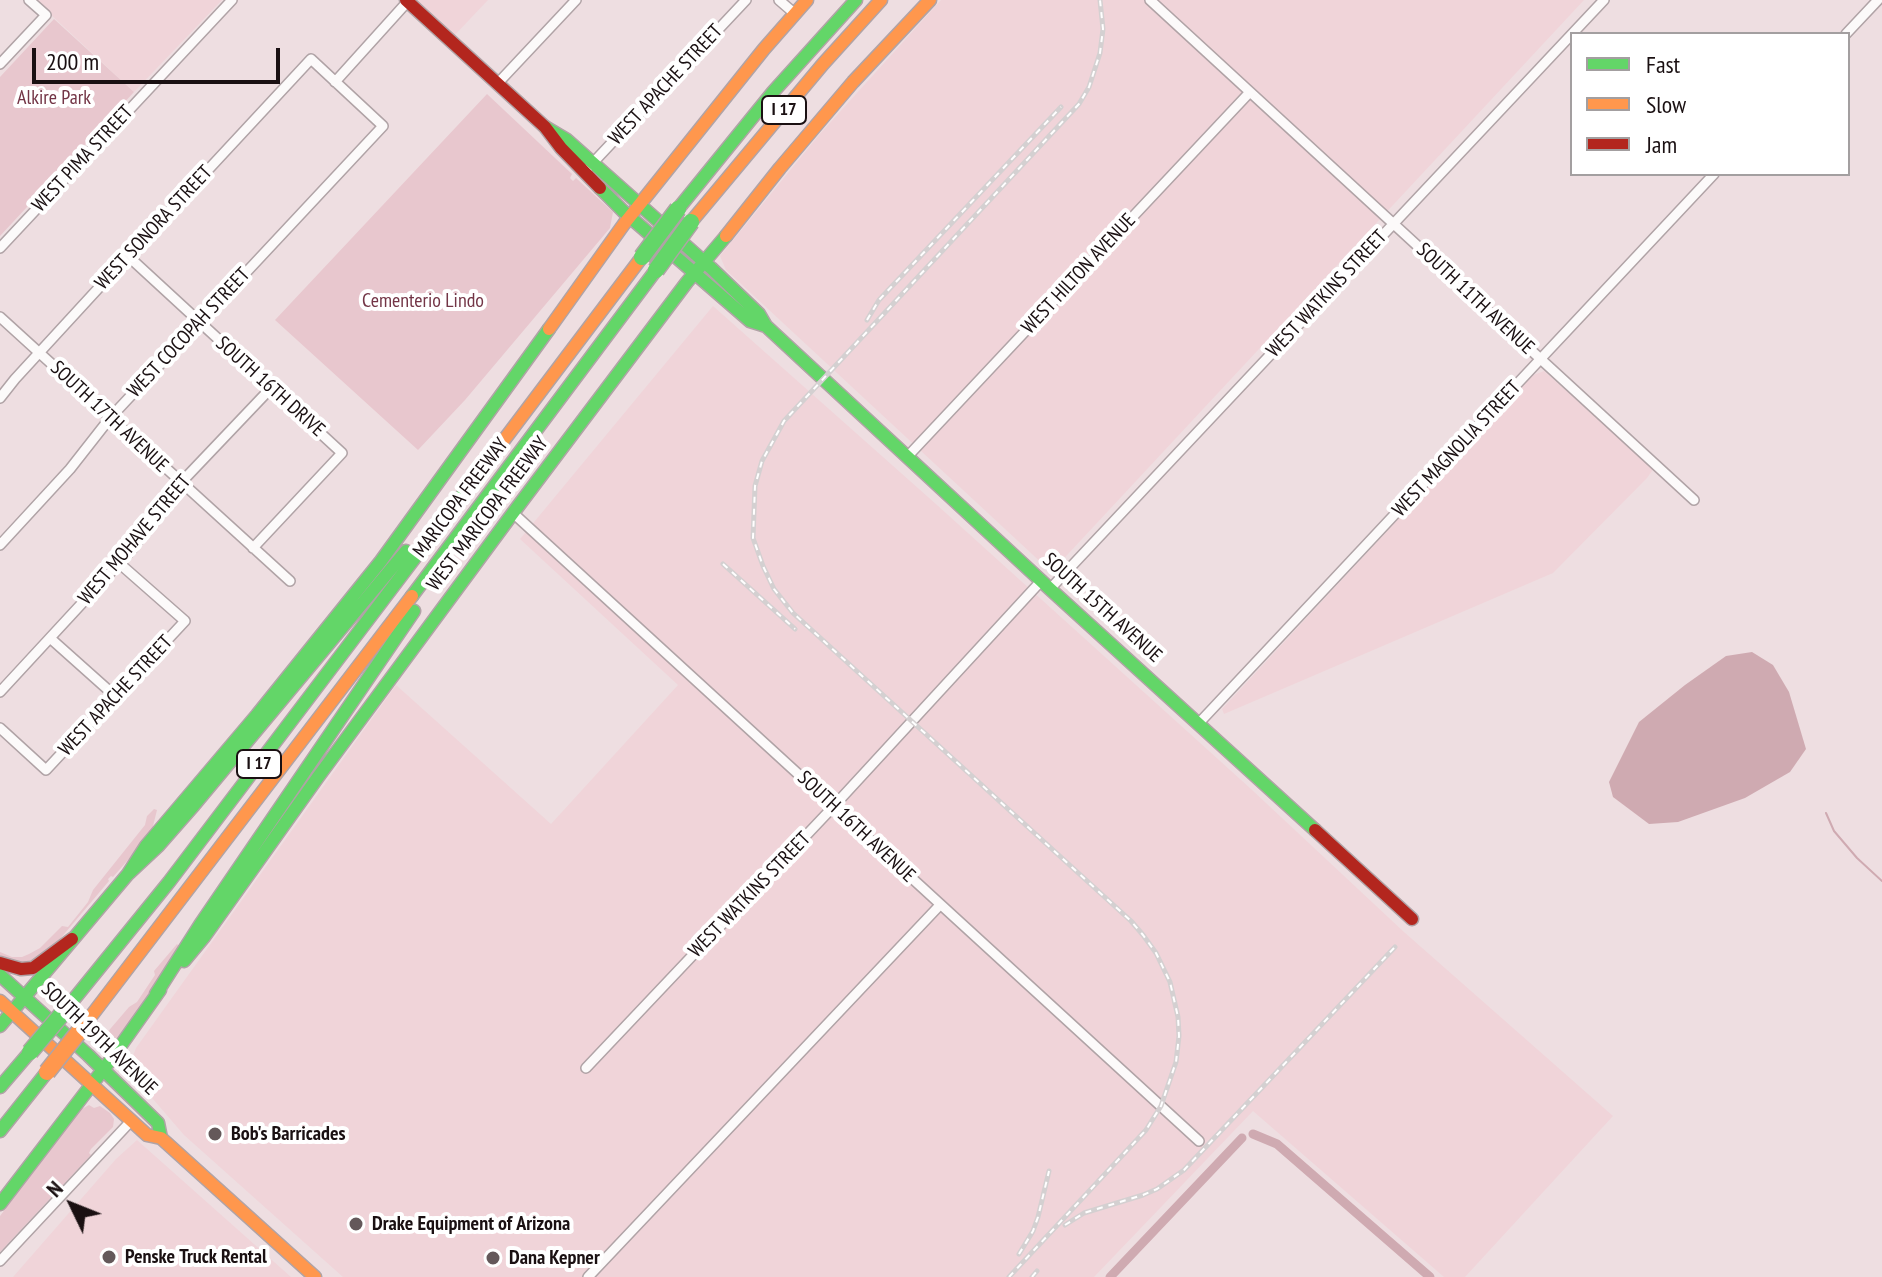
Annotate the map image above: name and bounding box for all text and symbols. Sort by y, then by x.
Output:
street label: WEST APACHE STREET [604,20,728,150]
scale bar [36,32,284,82]
legend [1570,32,1850,176]
text: 200 m [46,46,99,77]
text: Fast [1646,49,1680,80]
park label: Alkire Park [17,86,91,110]
text: Slow [1646,89,1686,120]
road number: I 17 [762,96,806,124]
street label: WEST PIMA STREET [27,101,139,217]
text: Jam [1646,129,1677,160]
street label: WEST SONORA STREET [90,161,218,295]
street label: WEST HILTON AVENUE [1017,209,1141,339]
street label: WEST WATKINS STREET [1262,225,1392,363]
street label: SOUTH 11TH AVENUE [1411,238,1539,360]
street label: WEST COCOPAH STREET [123,263,255,403]
park label: Cementerio Lindo [362,289,484,313]
street label: SOUTH 16TH DRIVE [211,332,329,442]
street label: SOUTH 17TH AVENUE [45,356,173,478]
street label: WEST MAGNOLIA STREET [1388,376,1526,522]
street label: WEST MARICOPA FREEWAY [422,432,554,596]
street label: MARICOPA FREEWAY [408,434,514,562]
street label: WEST MOHAVE STREET [74,470,196,610]
street label: SOUTH 15TH AVENUE [1037,548,1167,668]
street label: WEST APACHE STREET [54,631,178,761]
road number: I 17 [237,750,281,778]
street label: SOUTH 16TH AVENUE [792,766,920,888]
street label: WEST WATKINS STREET [684,827,816,963]
street label: SOUTH 19TH AVENUE [36,978,162,1100]
place label: Bob's Barricades [231,1122,345,1146]
marker: Bob's Barricades [206,1125,224,1143]
north arrow [32,1165,112,1245]
text: N [40,1175,69,1203]
place label: Drake Equipment of Arizona [372,1212,570,1236]
marker: Drake Equipment of Arizona [347,1215,365,1233]
place label: Penske Truck Rental [125,1245,267,1269]
place label: Dana Kepner [509,1246,600,1270]
marker: Penske Truck Rental [100,1248,118,1266]
marker: Dana Kepner [484,1249,502,1267]

